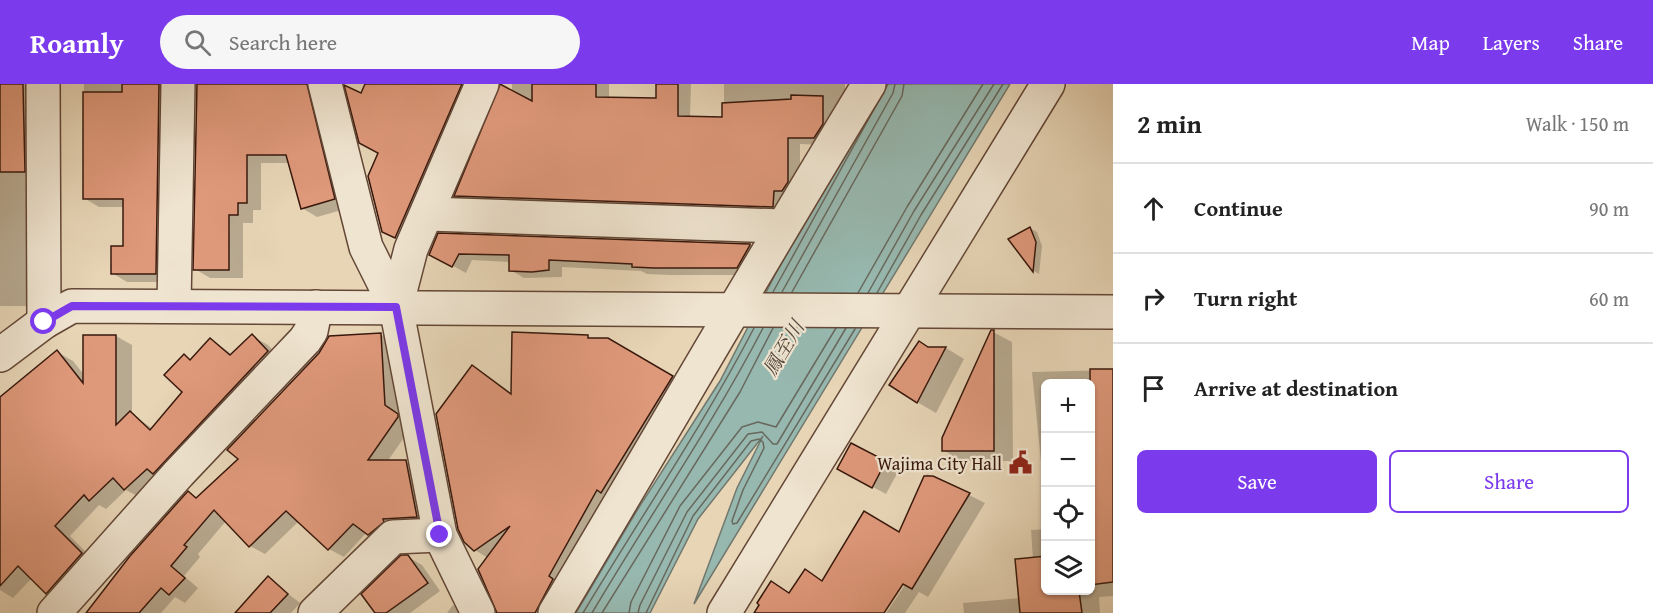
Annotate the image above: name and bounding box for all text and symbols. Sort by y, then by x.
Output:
search box [160,15,580,69]
text: Roamly [30,22,124,63]
icon: search [181,26,214,59]
text: Search here [229,26,337,58]
text: Map [1411,27,1450,58]
text: Layers [1483,27,1540,58]
text: Share [1573,27,1623,58]
text: 2 min [1137,104,1202,143]
text: Walk · 150 m [1526,109,1629,138]
icon: ahead [1137,192,1170,225]
text: Continue [1194,192,1283,224]
text: 90 m [1589,194,1629,223]
icon: right [1137,282,1170,315]
text: Turn right [1194,282,1297,314]
text: 60 m [1589,284,1629,313]
route start [30,308,56,334]
water label: 鳳至川 [755,313,812,381]
icon: arrive [1137,372,1170,405]
text: Arrive at destination [1194,372,1398,404]
map controls [1041,379,1095,595]
button: + [1041,379,1095,433]
button: − [1041,433,1095,487]
place label: Wajima City Hall [877,450,1002,477]
public building icon: Wajima City Hall [1007,450,1033,476]
button: Save [1137,450,1377,513]
button: Share [1389,450,1629,513]
button: locate [1041,487,1095,541]
route end [426,521,452,547]
button: layers [1041,541,1095,595]

